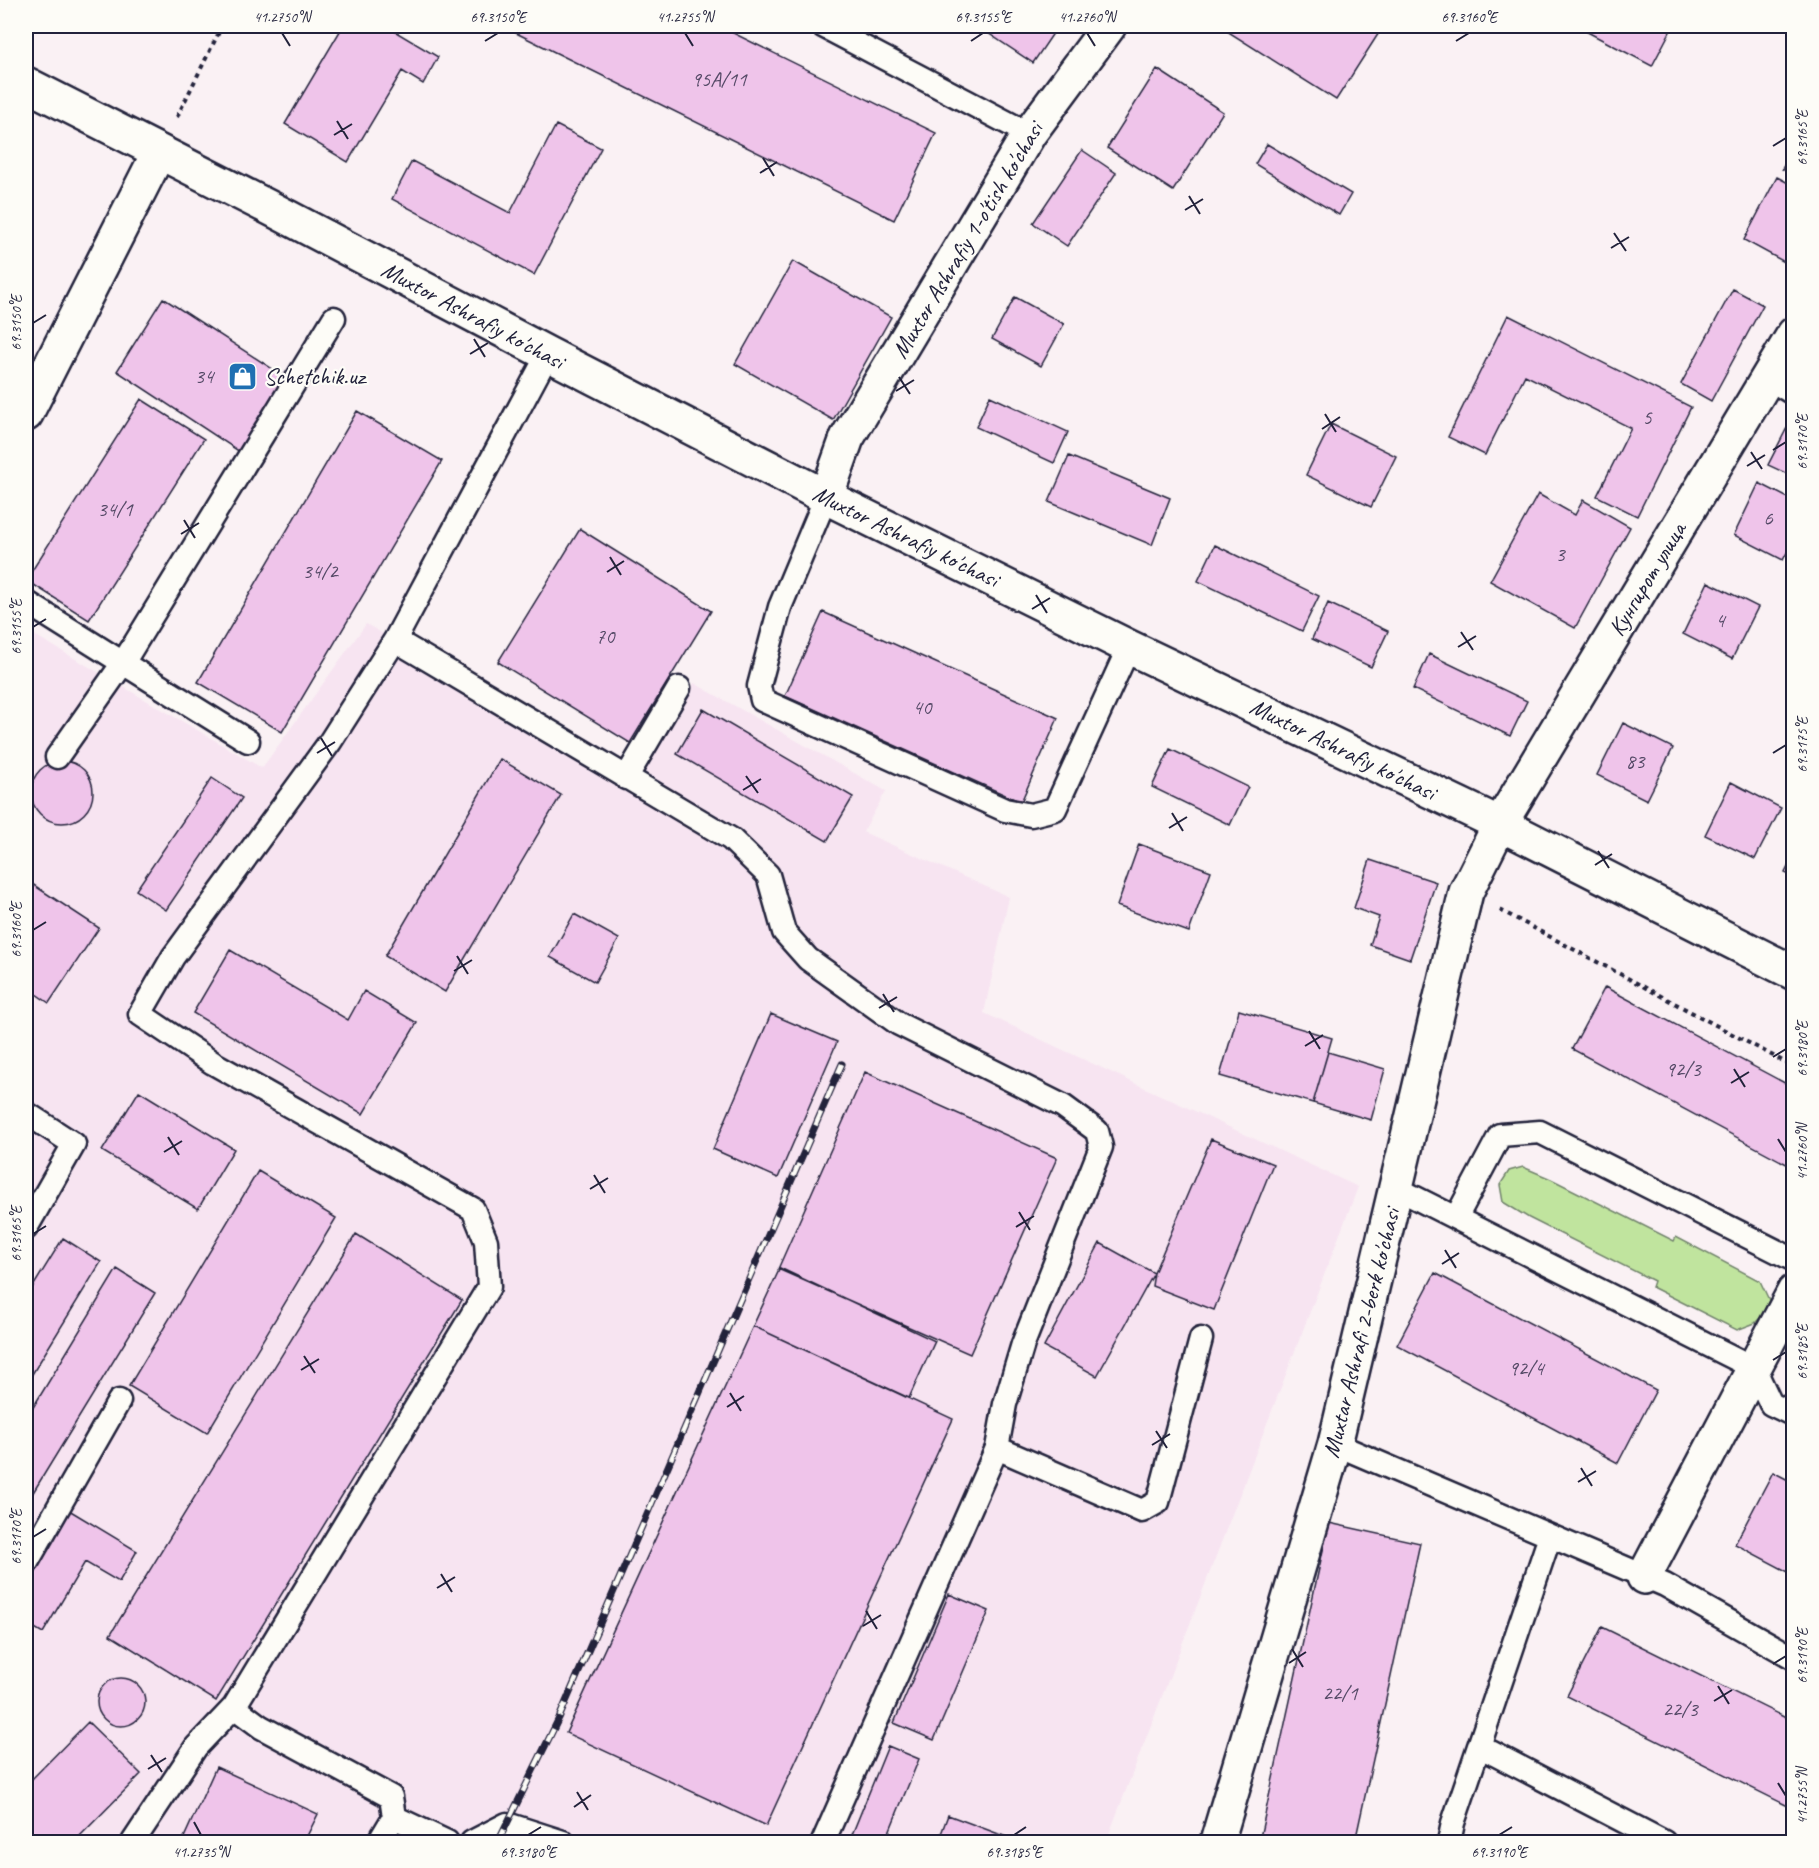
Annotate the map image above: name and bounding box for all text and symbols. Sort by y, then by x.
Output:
text: 41.2750°N [254,8,313,27]
text: 69.3150°E [470,8,528,27]
text: 41.2755°N [657,8,716,27]
text: 69.3155°E [955,8,1013,27]
text: 41.2760°N [1059,8,1118,27]
text: 69.3160°E [1441,8,1499,27]
house number: 95A/11 [691,66,748,92]
text: 69.3165°E [1793,108,1812,166]
street label: Muxtor Ashrafiy 1-o'tish ko'chasi [885,114,1051,364]
street label: Muxtor Ashrafiy ko'chasi [376,254,572,377]
text: 69.3150°E [7,293,26,351]
shop icon: Schetchik.uz [227,360,259,392]
place label: Schetchik.uz [264,361,367,391]
house number: 34 [195,363,216,389]
house number: 5 [1642,404,1653,430]
text: 69.3170°E [1793,412,1812,470]
street label: Muxtor Ashrafiy ko'chasi [808,478,1006,595]
house number: 34/1 [97,496,134,522]
house number: 6 [1763,505,1773,531]
street label: Кунгирот улица [1601,515,1694,641]
house number: 3 [1555,541,1566,567]
house number: 34/2 [302,558,339,584]
text: 69.3155°E [7,597,26,655]
house number: 4 [1715,607,1727,633]
house number: 70 [596,623,616,649]
street label: Muxtor Ashrafiy ko'chasi [1245,691,1443,808]
house number: 40 [913,694,933,720]
text: 69.3175°E [1793,715,1812,773]
house number: 83 [1626,748,1646,774]
text: 69.3160°E [7,900,26,958]
text: 69.3180°E [1793,1019,1812,1077]
house number: 92/3 [1665,1056,1702,1082]
text: 41.2760°N [1793,1121,1812,1180]
street label: Muxtar Ashrafi 2-berk ko'chasi [1315,1203,1407,1461]
text: 69.3165°E [7,1204,26,1262]
text: 69.3185°E [1793,1322,1812,1380]
house number: 92/4 [1508,1355,1546,1381]
text: 69.3170°E [7,1507,26,1565]
text: 69.3190°E [1793,1626,1812,1684]
house number: 22/1 [1322,1680,1359,1706]
house number: 22/3 [1662,1696,1699,1722]
text: 41.2755°N [1793,1765,1812,1824]
text: 41.2735°N [173,1843,232,1862]
text: 69.3180°E [500,1843,558,1862]
text: 69.3185°E [986,1843,1044,1862]
text: 69.3190°E [1471,1843,1529,1862]

